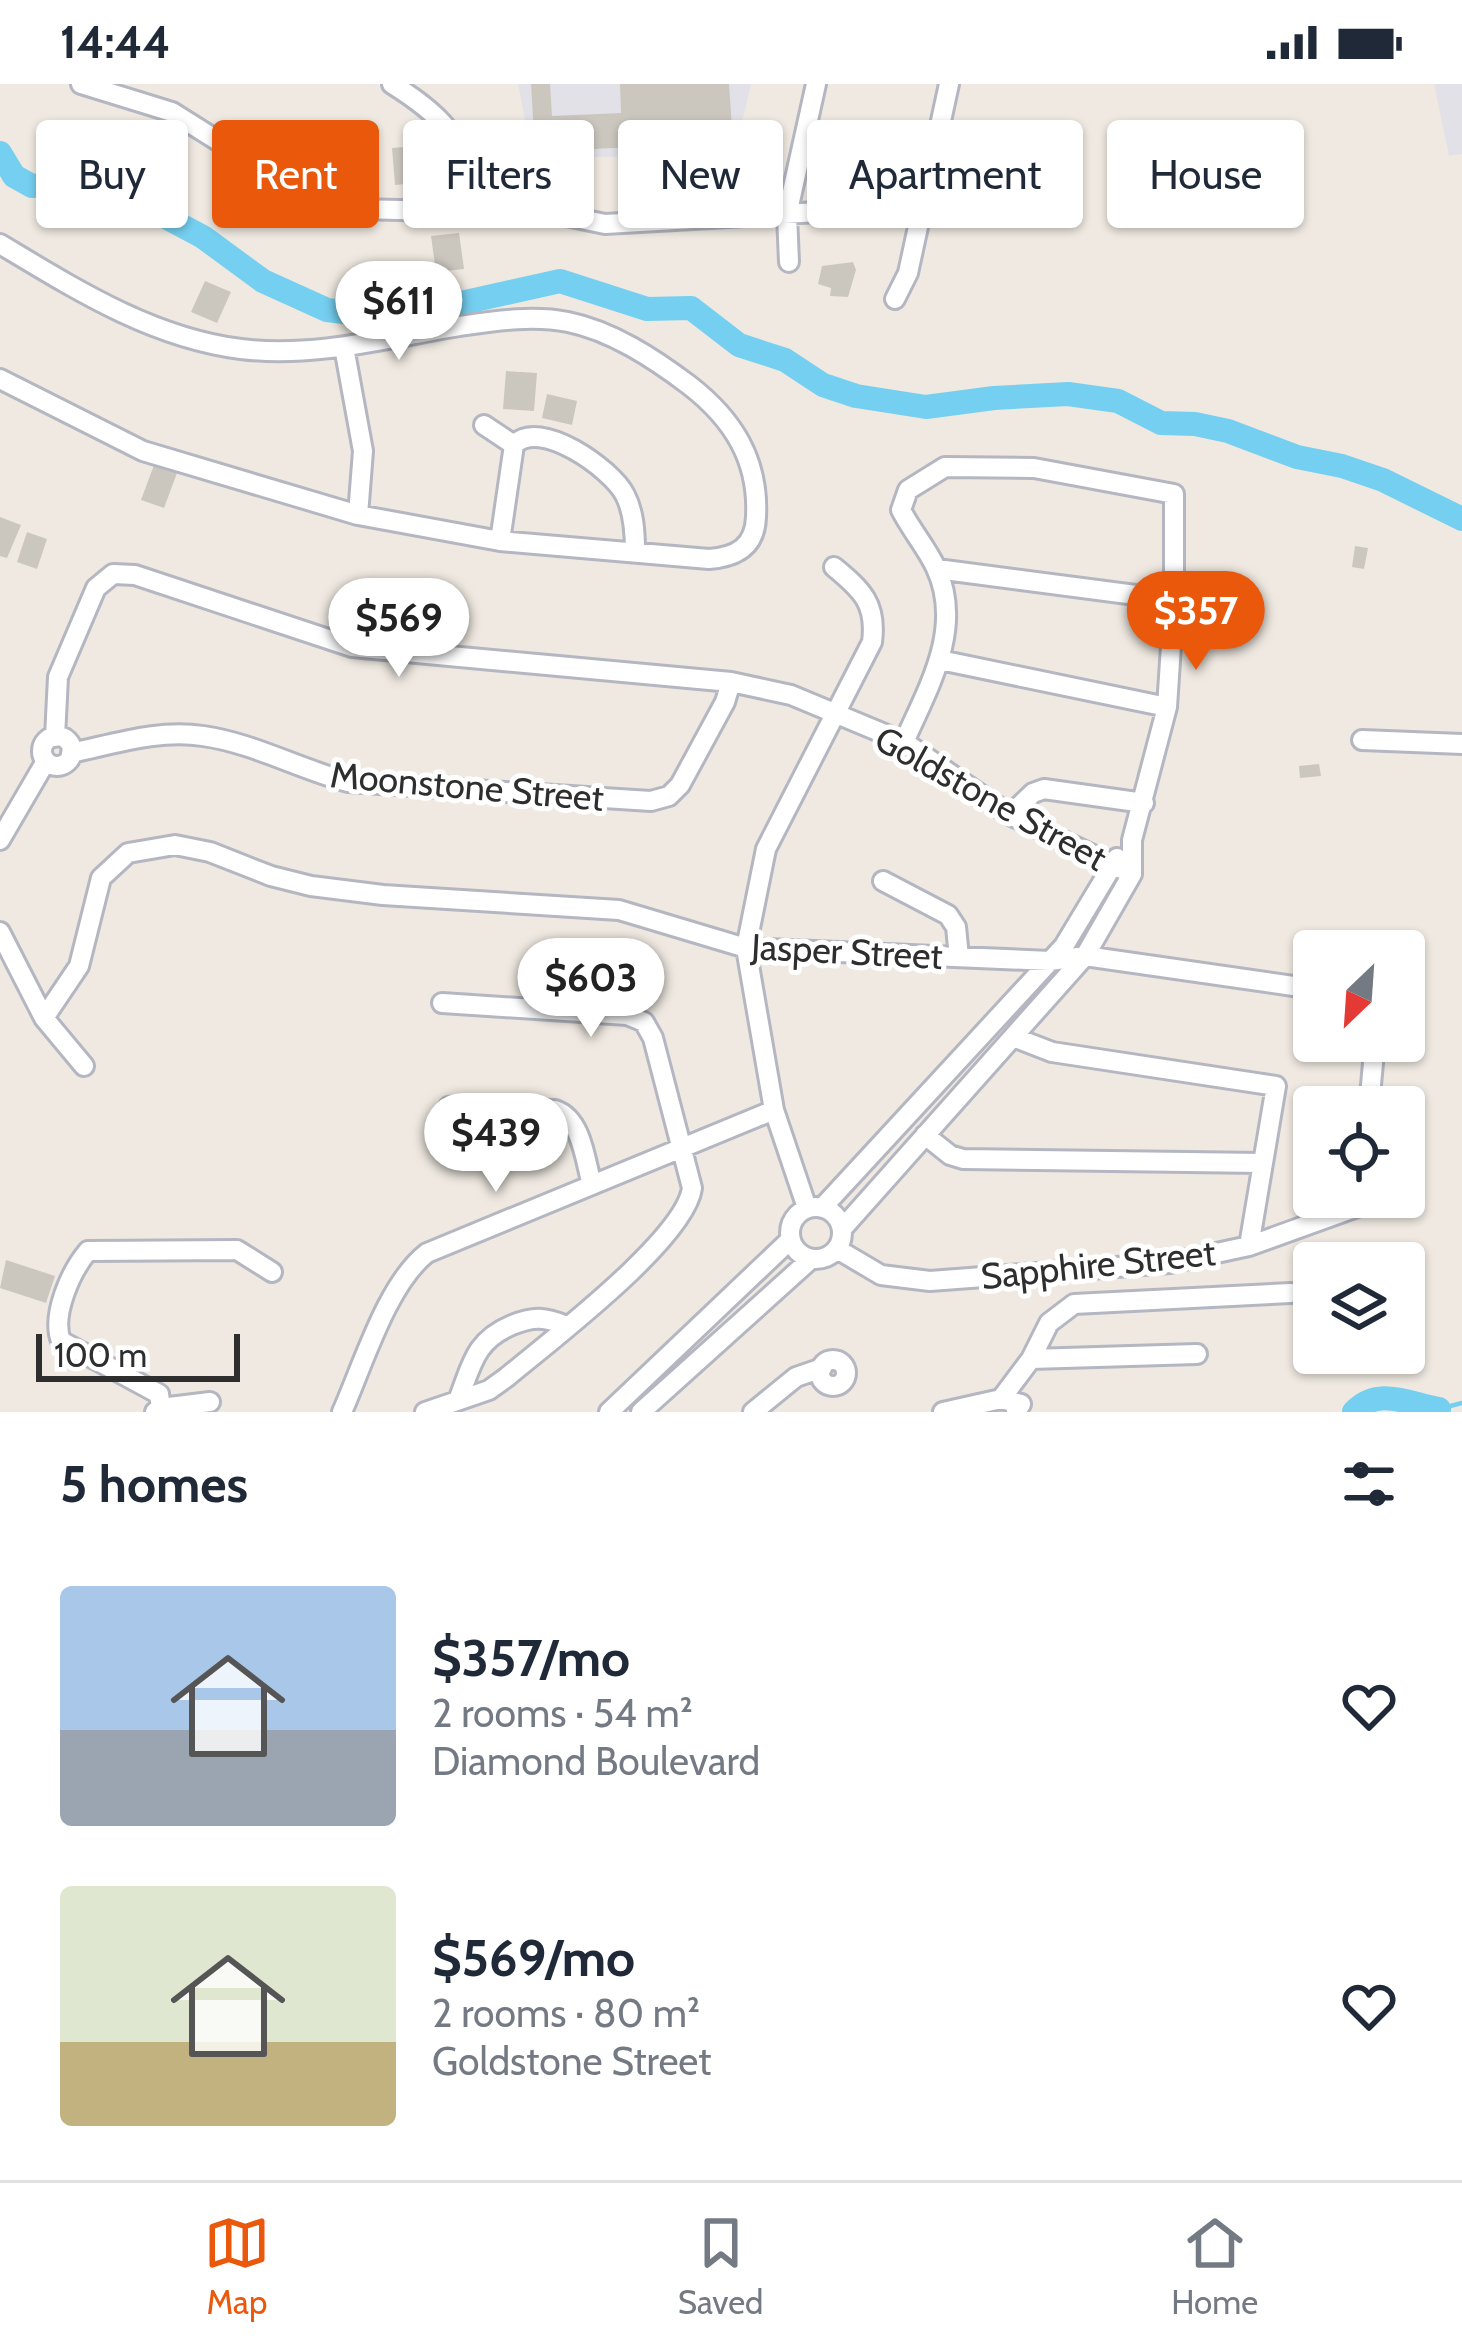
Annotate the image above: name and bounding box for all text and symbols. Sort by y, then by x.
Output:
text: 14:44 [60,15,170,69]
chip: Buy [36,120,188,228]
chip: Rent [212,120,379,228]
chip: Filters [403,120,594,228]
chip: New [618,120,783,228]
chip: Apartment [807,120,1083,228]
chip: House [1107,120,1304,228]
pin: $611 [328,261,470,363]
text: $611 [362,276,436,324]
pin: $357 [1125,571,1267,673]
pin: $569 [328,578,470,680]
text: $357 [1154,586,1238,634]
text: $569 [355,593,443,641]
street label: Goldstone Street [868,716,1114,880]
street label: Moonstone Street [328,752,606,820]
street label: Jasper Street [749,924,944,978]
north arrow [1293,930,1425,1062]
map controls [1293,930,1425,1374]
pin: $603 [520,938,662,1040]
text: $603 [544,953,638,1001]
button: locate [1293,1086,1425,1218]
pin: $439 [425,1093,567,1195]
text: $439 [451,1108,541,1156]
street label: Sapphire Street [979,1230,1217,1298]
button: layers [1293,1242,1425,1374]
scale bar [36,1328,240,1381]
text: 100 m [54,1335,147,1375]
icon: filters [1336,1451,1402,1517]
text: 5 homes [60,1453,248,1515]
text: $357/mo [432,1627,630,1689]
icon: home [156,1634,300,1778]
icon: heart [1336,1673,1402,1739]
text: 2 rooms · 54 m² [432,1689,693,1737]
text: Diamond Boulevard [432,1737,760,1785]
text: $569/mo [432,1927,635,1989]
icon: home [156,1934,300,2078]
icon: heart [1336,1973,1402,2039]
text: 2 rooms · 80 m² [432,1989,700,2037]
text: Goldstone Street [432,2037,711,2085]
tab: Map [204,2210,270,2322]
tab: Saved [678,2210,763,2322]
tab: Home [1171,2210,1258,2322]

